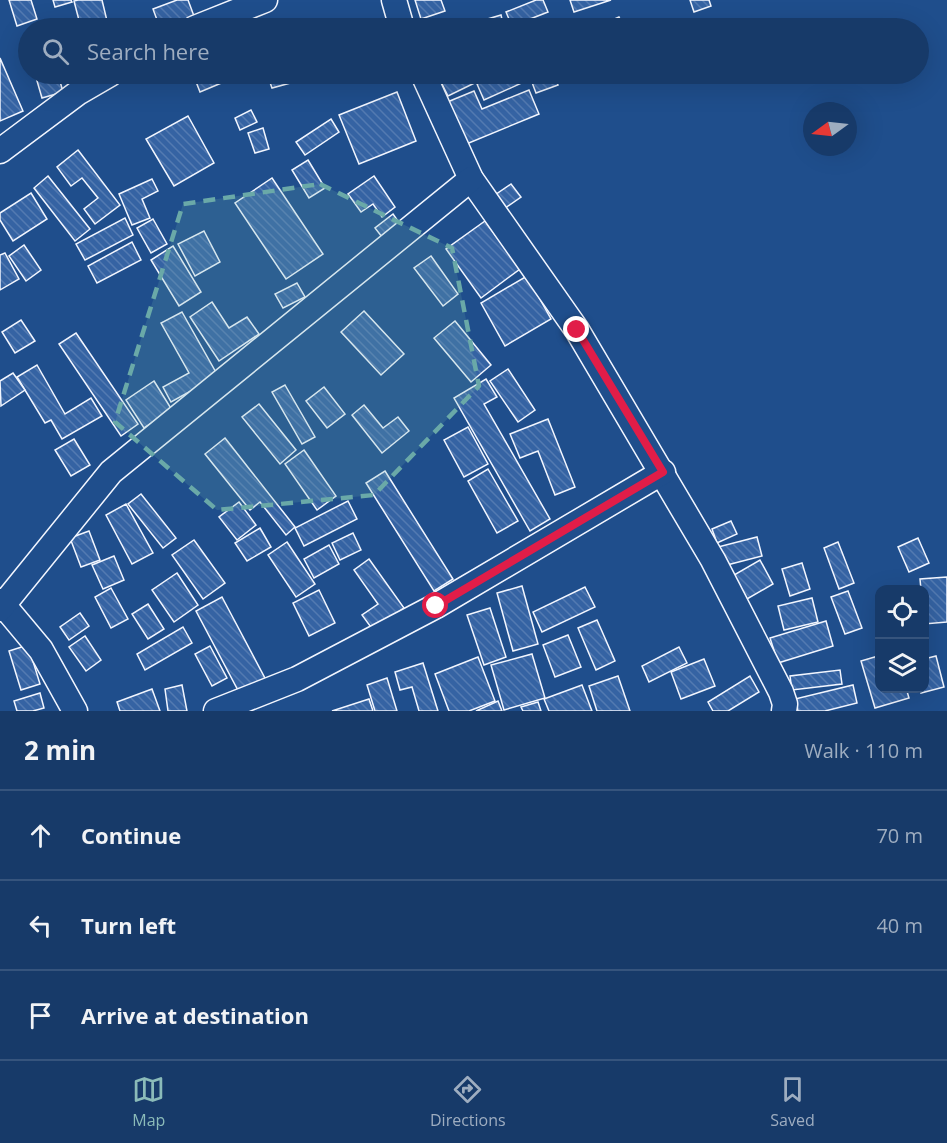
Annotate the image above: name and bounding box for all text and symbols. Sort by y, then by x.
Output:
search box [18,18,929,84]
icon: search [39,35,72,68]
text: Search here [87,36,210,66]
north arrow [803,102,857,156]
route end [563,316,589,342]
map controls [875,585,929,693]
button: locate [875,585,929,639]
route start [422,592,448,618]
button: layers [875,639,929,693]
text: 2 min [24,732,96,768]
text: Walk · 110 m [804,737,923,764]
icon: ahead [24,819,57,852]
text: Continue [81,820,181,850]
text: 70 m [876,822,923,849]
icon: left [24,909,57,942]
text: Turn left [81,910,176,940]
text: 40 m [876,912,923,939]
icon: arrive [24,999,57,1032]
text: Arrive at destination [81,1000,309,1030]
tab: Map [132,1073,165,1131]
tab: Directions [430,1073,506,1131]
tab: Saved [770,1073,815,1131]

